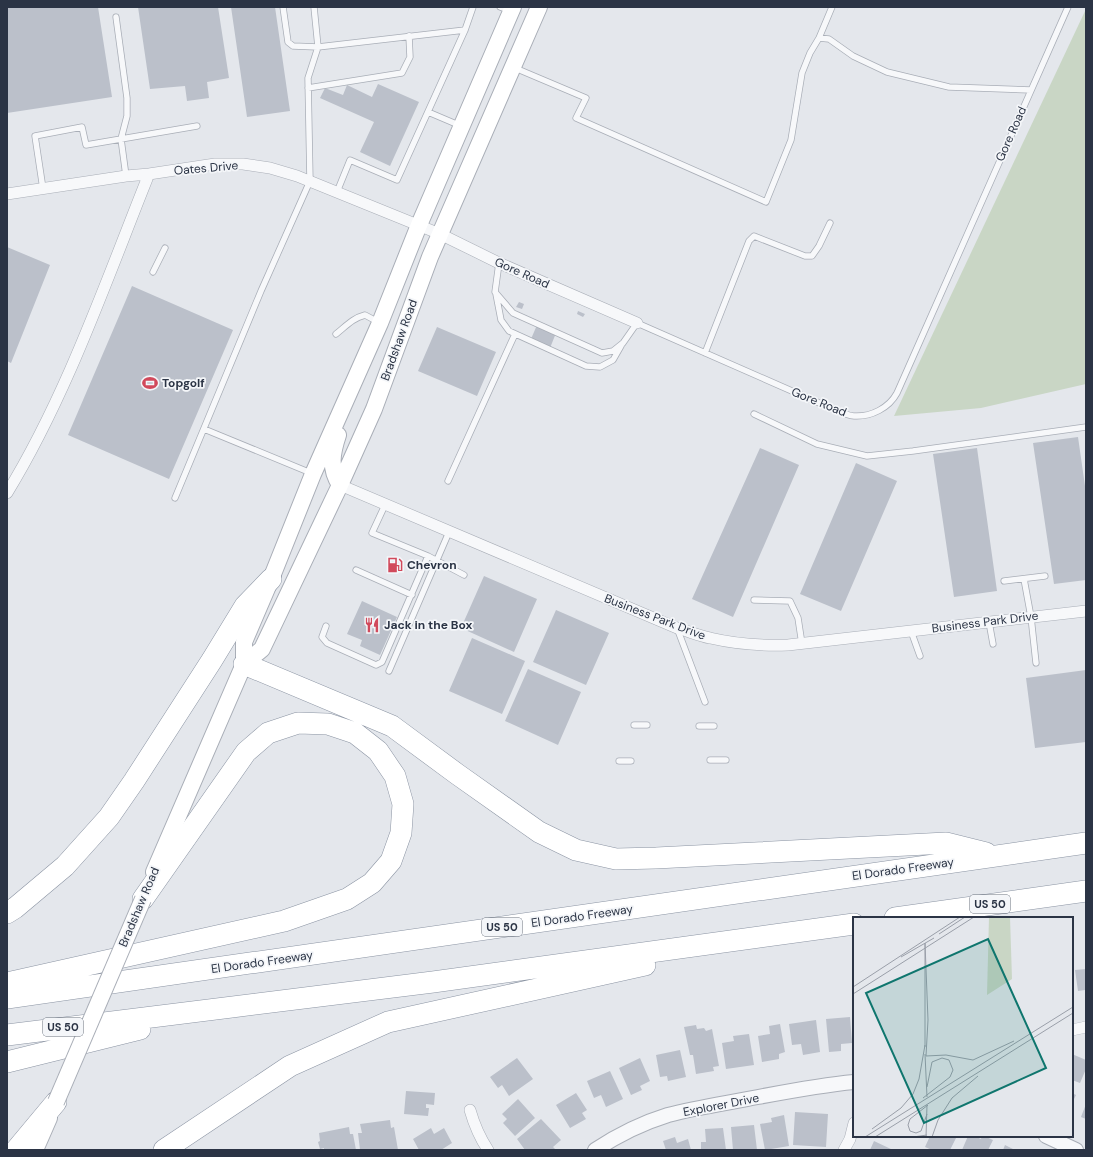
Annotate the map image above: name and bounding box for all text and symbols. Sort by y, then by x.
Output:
street label: Gore Road [992,104,1030,164]
street label: Oates Drive [173,157,239,179]
street label: Gore Road [492,254,552,292]
street label: Bradshaw Road [377,297,421,383]
sports icon: Topgolf [141,374,159,392]
place label: Topgolf [162,375,205,391]
street label: Gore Road [789,384,849,420]
fuel station icon: Chevron [386,556,404,574]
place label: Chevron [407,557,457,573]
street label: Business Park Drive [602,590,708,644]
street label: Business Park Drive [931,608,1039,636]
restaurant icon: Jack in the Box [363,616,381,634]
place label: Jack in the Box [384,617,472,633]
street label: El Dorado Freeway [851,854,955,884]
street label: Bradshaw Road [115,865,163,949]
road number: US 50 [970,895,1010,913]
street label: El Dorado Freeway [530,901,634,931]
inset map [853,917,1073,1137]
road number: US 50 [482,918,522,936]
street label: El Dorado Freeway [210,947,314,977]
road number: US 50 [43,1018,83,1036]
street label: Explorer Drive [682,1090,761,1120]

